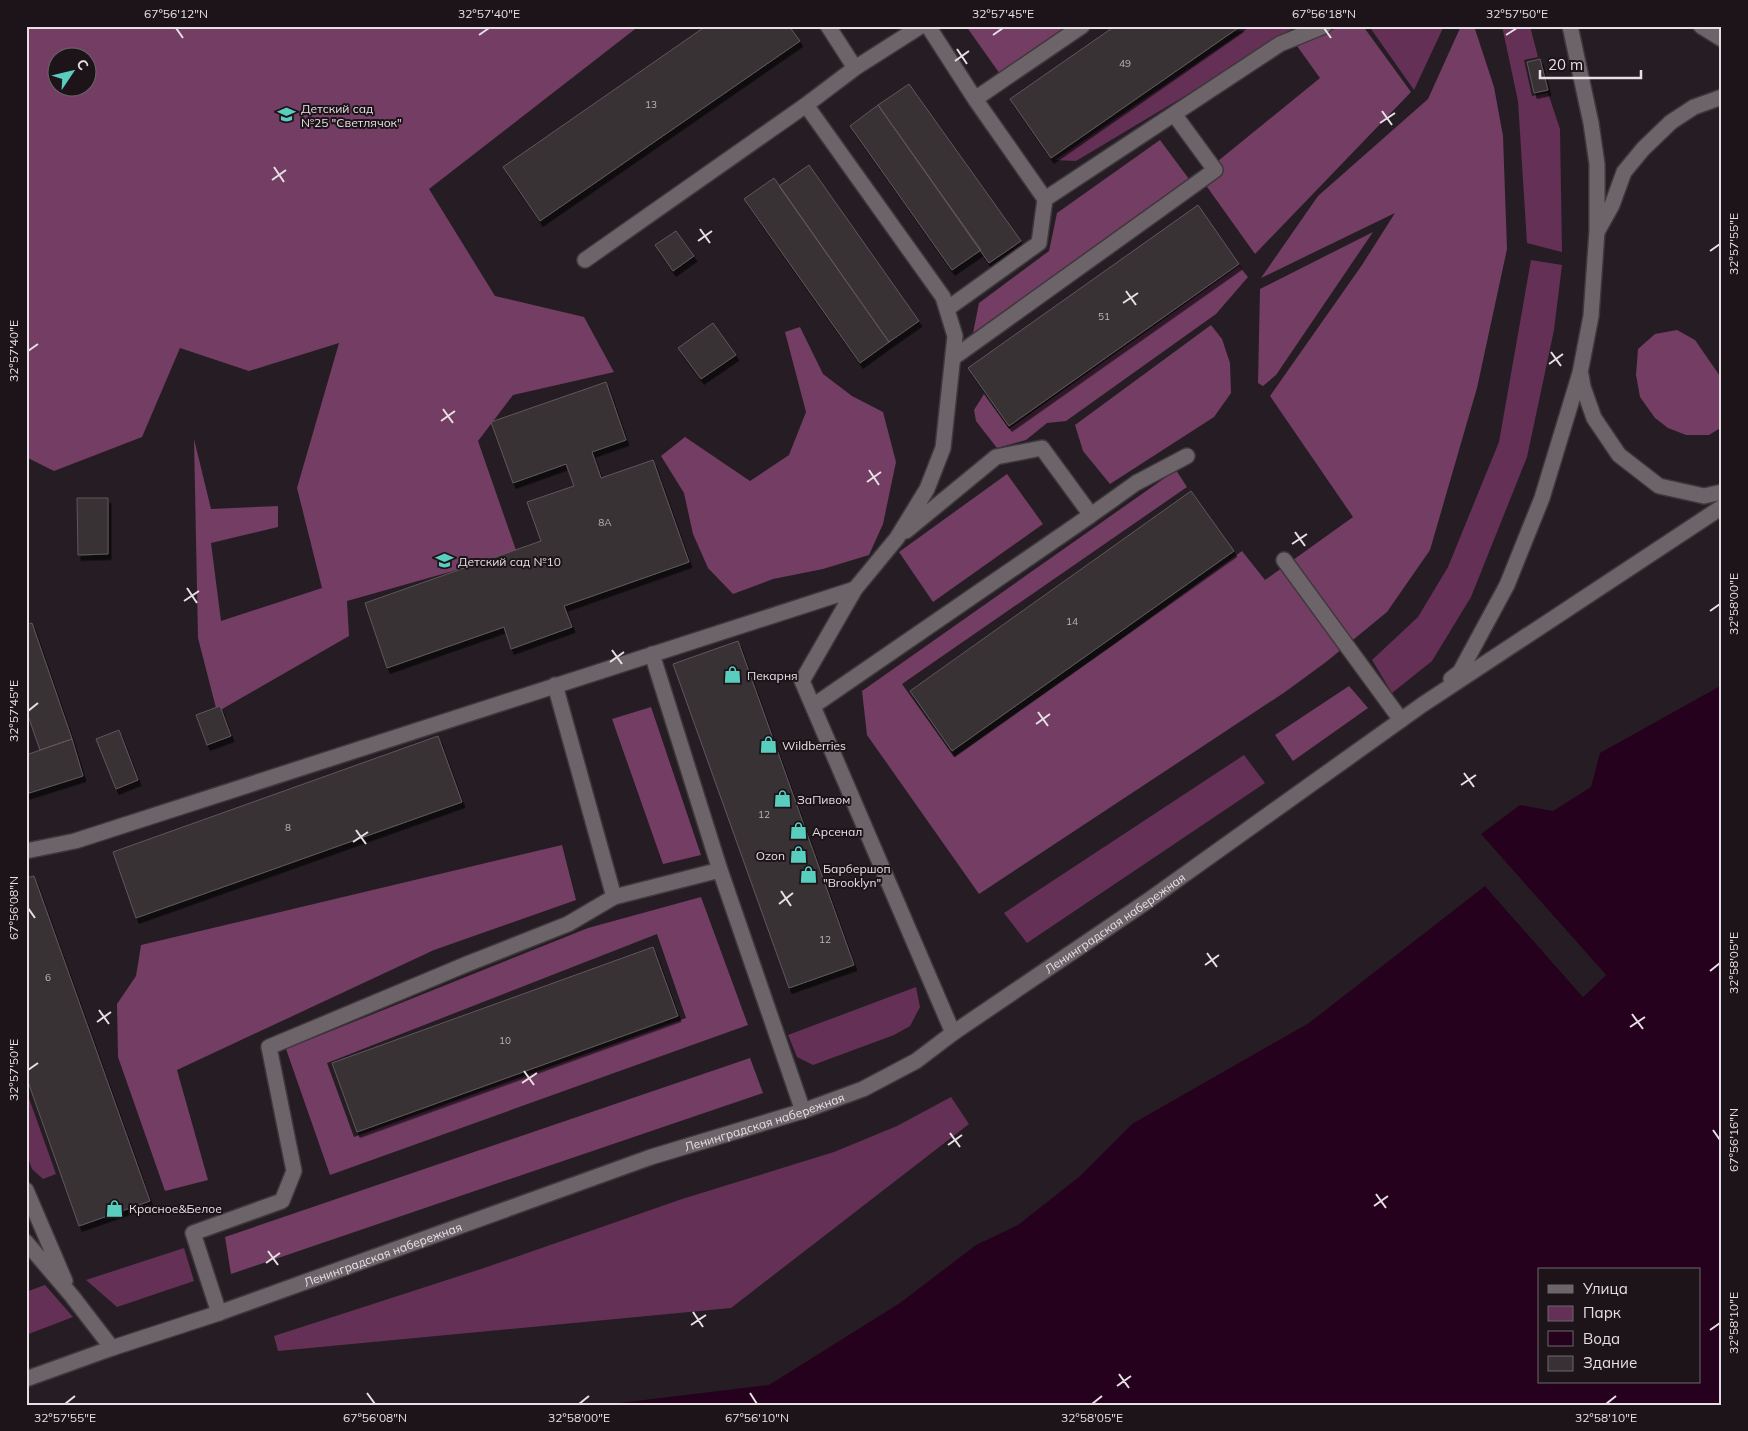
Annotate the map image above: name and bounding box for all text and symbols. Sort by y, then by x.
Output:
text: 67°56'12"N [144,6,208,21]
text: 32°57'40"E [458,6,520,21]
text: 32°57'45"E [972,6,1034,21]
text: 67°56'18"N [1292,6,1356,21]
text: 32°57'50"E [1486,6,1548,21]
north arrow [48,48,98,98]
scale bar [1540,48,1642,80]
text: С [73,55,93,74]
text: 20 m [1548,55,1583,74]
house number: 49 [1119,57,1131,70]
house number: 13 [645,98,657,111]
place label: Детский сад №25 "Светлячок" [301,101,402,130]
school or university icon: Детский сад №25 "Светлячок" [277,105,297,125]
text: 32°57'55"E [1726,213,1741,275]
house number: 51 [1098,310,1110,323]
text: 32°57'40"E [6,320,21,382]
house number: 8А [598,516,612,529]
school or university icon: Детский сад №10 [434,551,454,571]
place label: Детский сад №10 [458,554,561,569]
text: 32°58'00"E [1726,573,1741,635]
house number: 14 [1066,615,1078,628]
shop icon: Пекарня [723,665,743,685]
place label: Пекарня [747,668,798,683]
text: 32°57'45"E [6,680,21,742]
shop icon: Wildberries [758,735,778,755]
place label: Wildberries [782,738,846,753]
shop icon: ЗаПивом [773,789,793,809]
place label: ЗаПивом [797,792,850,807]
house number: 12 [758,808,770,821]
house number: 8 [285,821,291,834]
shop icon: Арсенал [788,821,808,841]
place label: Арсенал [812,824,862,839]
shop icon: Ozon [789,845,809,865]
place label: Ozon [756,848,785,863]
place label: Барбершоп "Brоoklyn" [823,861,891,890]
shop icon: Барбершоп "Brоoklyn" [799,865,819,885]
street label: Ленинградская набережная [1042,869,1188,976]
text: 67°56'08"N [6,876,21,940]
text: 32°58'05"E [1726,932,1741,994]
house number: 12 [819,933,831,946]
house number: 6 [45,971,51,984]
house number: 10 [499,1034,511,1047]
text: 32°57'50"E [6,1039,21,1101]
street label: Ленинградская набережная [682,1089,846,1154]
text: 67°56'16"N [1726,1108,1741,1172]
shop icon: Красное&Белое [105,1198,125,1218]
place label: Красное&Белое [129,1201,222,1216]
street label: Ленинградская набережная [301,1218,464,1289]
legend [1538,1268,1700,1384]
text: Улица [1582,1279,1628,1298]
text: 32°58'10"E [1726,1292,1741,1354]
text: Парк [1583,1303,1622,1322]
text: Вода [1583,1329,1620,1348]
text: Здание [1583,1353,1637,1372]
text: 32°57'55"E [34,1410,96,1425]
text: 67°56'08"N [343,1410,407,1425]
text: 32°58'00"E [548,1410,610,1425]
text: 67°56'10"N [725,1410,789,1425]
text: 32°58'05"E [1061,1410,1123,1425]
text: 32°58'10"E [1575,1410,1637,1425]

